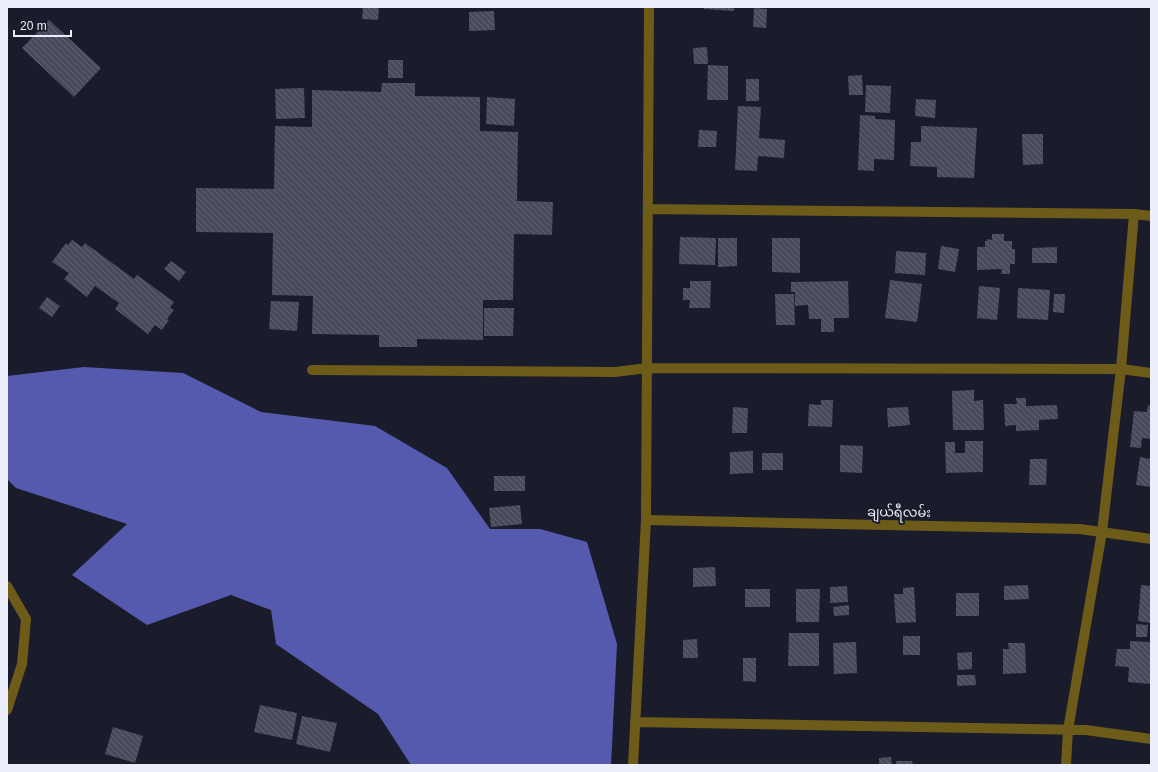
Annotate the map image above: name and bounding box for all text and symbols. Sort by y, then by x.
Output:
scale bar [14,12,71,38]
text: 20 m [20,19,47,33]
street label: ချယ်ရီလမ်း [867,503,931,523]

